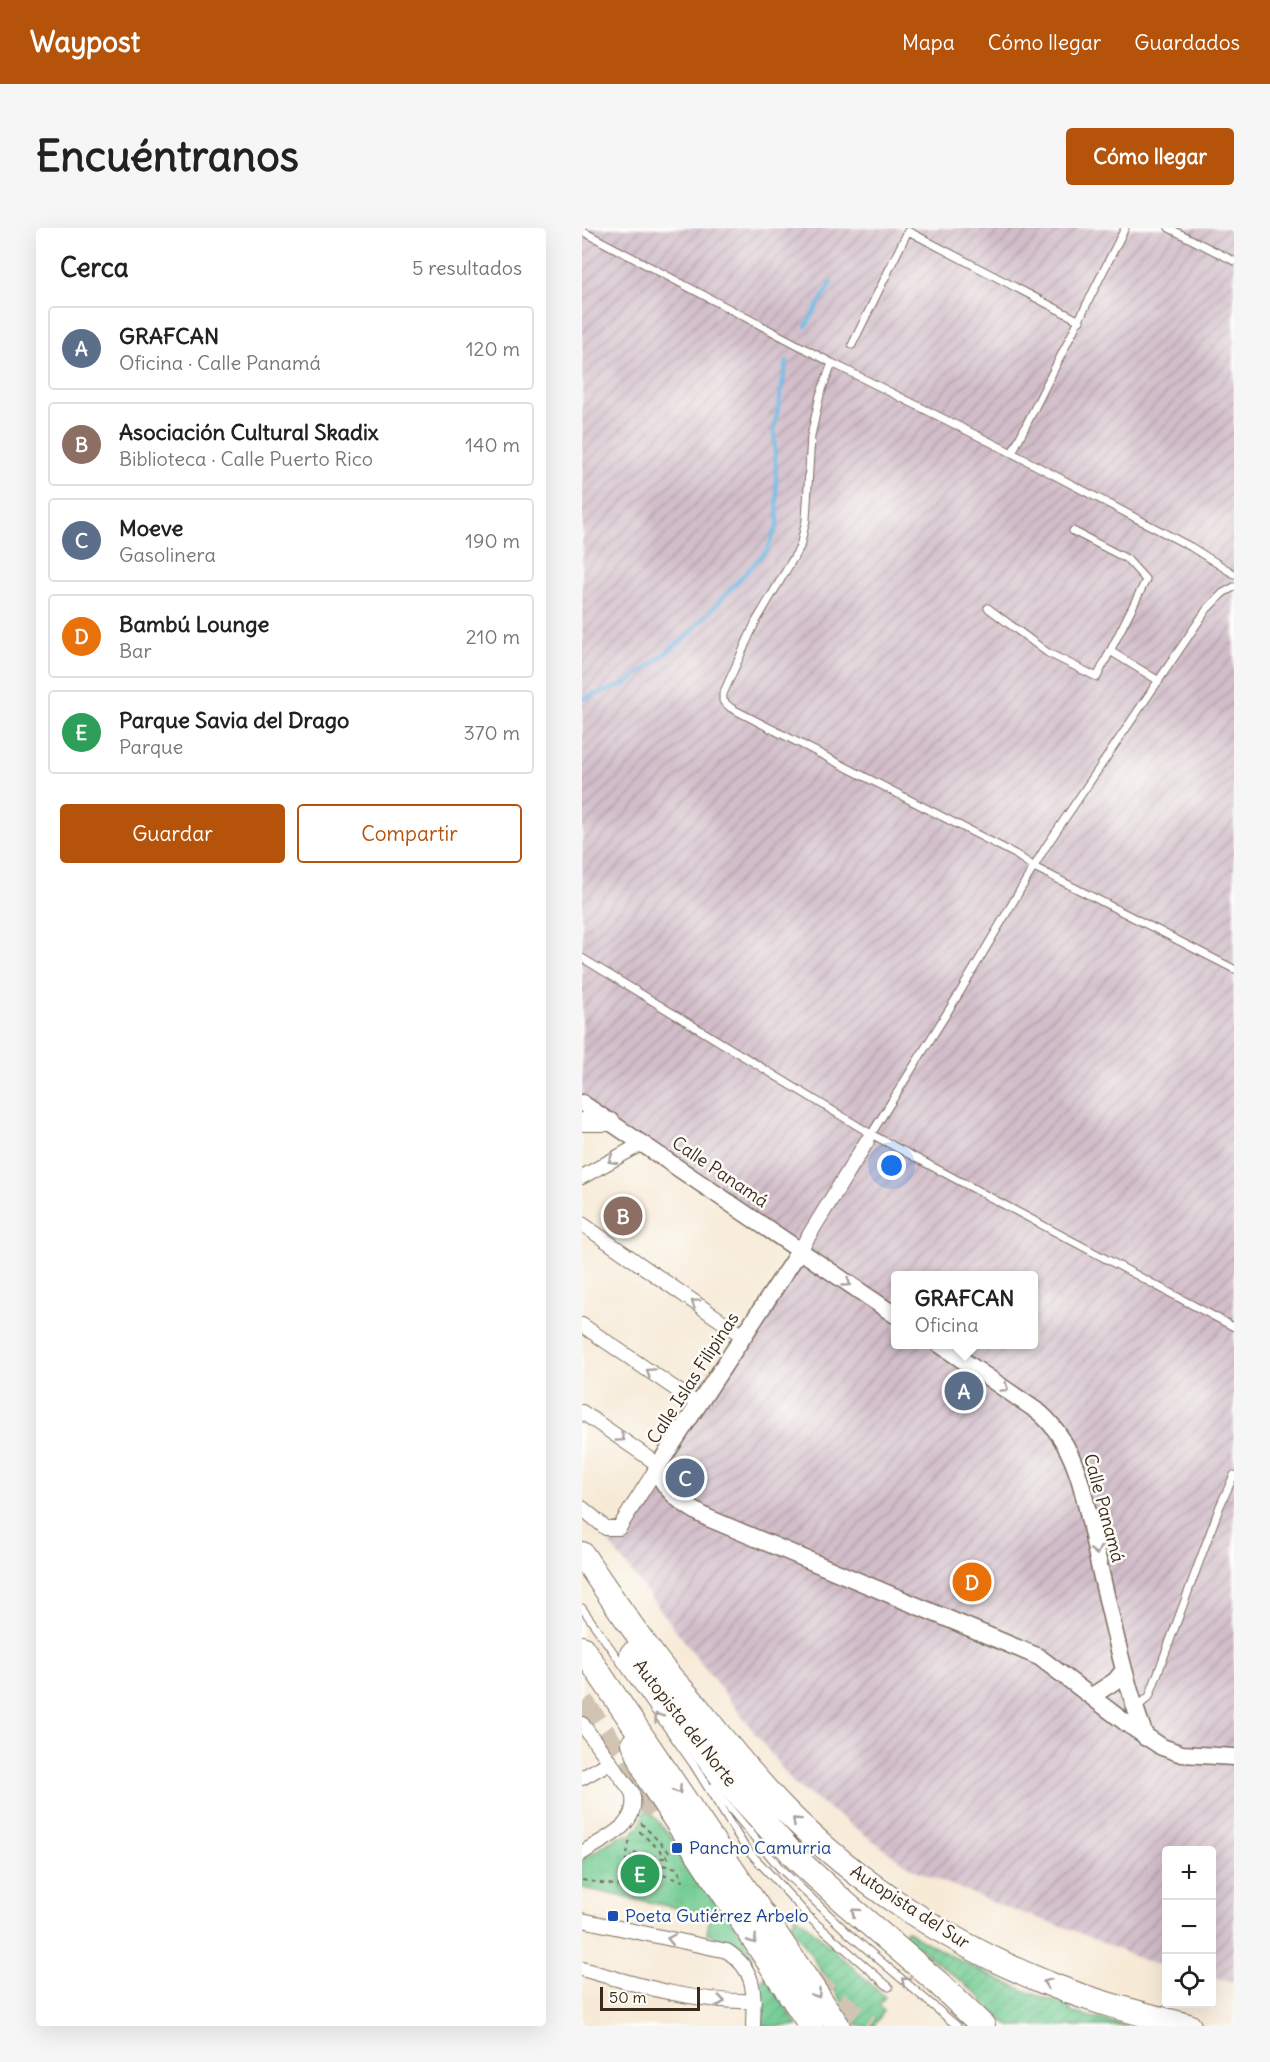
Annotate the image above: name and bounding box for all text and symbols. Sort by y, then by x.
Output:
text: Waypost [30,24,140,60]
text: Mapa [902,29,955,56]
text: Cómo llegar [988,29,1101,56]
text: Guardados [1134,29,1240,56]
button: Cómo llegar [1066,128,1234,185]
text: Encuéntranos [36,130,299,182]
text: Cerca [60,251,129,284]
text: 5 resultados [412,255,522,280]
text: GRAFCAN [119,322,219,350]
text: A [75,336,88,361]
text: 120 m [466,336,520,361]
text: Oficina · Calle Panamá [119,350,321,375]
text: Asociación Cultural Skadix [119,418,379,446]
text: B [75,432,88,457]
text: 140 m [465,432,520,457]
text: Biblioteca · Calle Puerto Rico [119,446,373,471]
text: Moeve [119,514,183,542]
text: C [75,528,88,553]
text: 190 m [465,528,520,553]
text: Gasolinera [119,542,216,567]
text: Bambú Lounge [119,610,269,638]
text: D [74,624,89,649]
text: 210 m [466,624,520,649]
text: Bar [119,638,152,663]
text: Parque Savia del Drago [119,706,349,734]
text: E [76,720,87,745]
text: 370 m [463,720,520,745]
text: Parque [119,734,183,759]
button: Guardar [60,804,285,863]
button: Compartir [297,804,522,863]
street label: Calle Panamá [668,1131,773,1212]
your location [877,1151,906,1180]
one-way arrow [608,1153,619,1164]
pin: B [604,1194,642,1238]
popup [891,1271,1038,1349]
one-way arrow [840,1276,851,1287]
text: GRAFCAN [914,1284,1015,1312]
one-way arrow [690,1299,701,1310]
street label: Calle Islas Filipinas [641,1308,744,1448]
text: Oficina [914,1312,979,1337]
one-way arrow [646,1368,657,1379]
pin: A [944,1368,983,1414]
one-way arrow [999,1381,1010,1392]
one-way arrow [614,1431,625,1442]
street label: Calle Panamá [1079,1451,1130,1565]
pin: C [666,1456,704,1500]
one-way arrow [1089,1546,1102,1556]
pin: D [952,1560,992,1604]
street label: Autopista del Norte [629,1654,742,1791]
one-way arrow [655,1712,666,1723]
one-way arrow [671,1783,682,1794]
one-way arrow [793,1817,803,1828]
place label: Pancho Camurria [689,1836,831,1859]
marker: Pancho Camurria [670,1841,684,1855]
map controls [1162,1846,1216,2008]
button: + [1162,1846,1216,1900]
pin: E [620,1852,660,1896]
street label: Autopista del Sur [846,1859,975,1954]
button: − [1162,1900,1216,1954]
place label: Poeta Gutiérrez Arbelo [625,1904,809,1927]
one-way arrow [851,1908,862,1919]
marker: Poeta Gutiérrez Arbelo [606,1909,620,1923]
one-way arrow [667,1933,677,1946]
one-way arrow [746,1933,757,1944]
button: locate [1162,1954,1216,2008]
one-way arrow [901,1977,912,1988]
one-way arrow [1042,1978,1053,1990]
scale bar [600,1984,700,2012]
text: 50 m [609,1987,647,2007]
one-way arrow [810,1988,821,1999]
one-way arrow [716,1994,725,2007]

